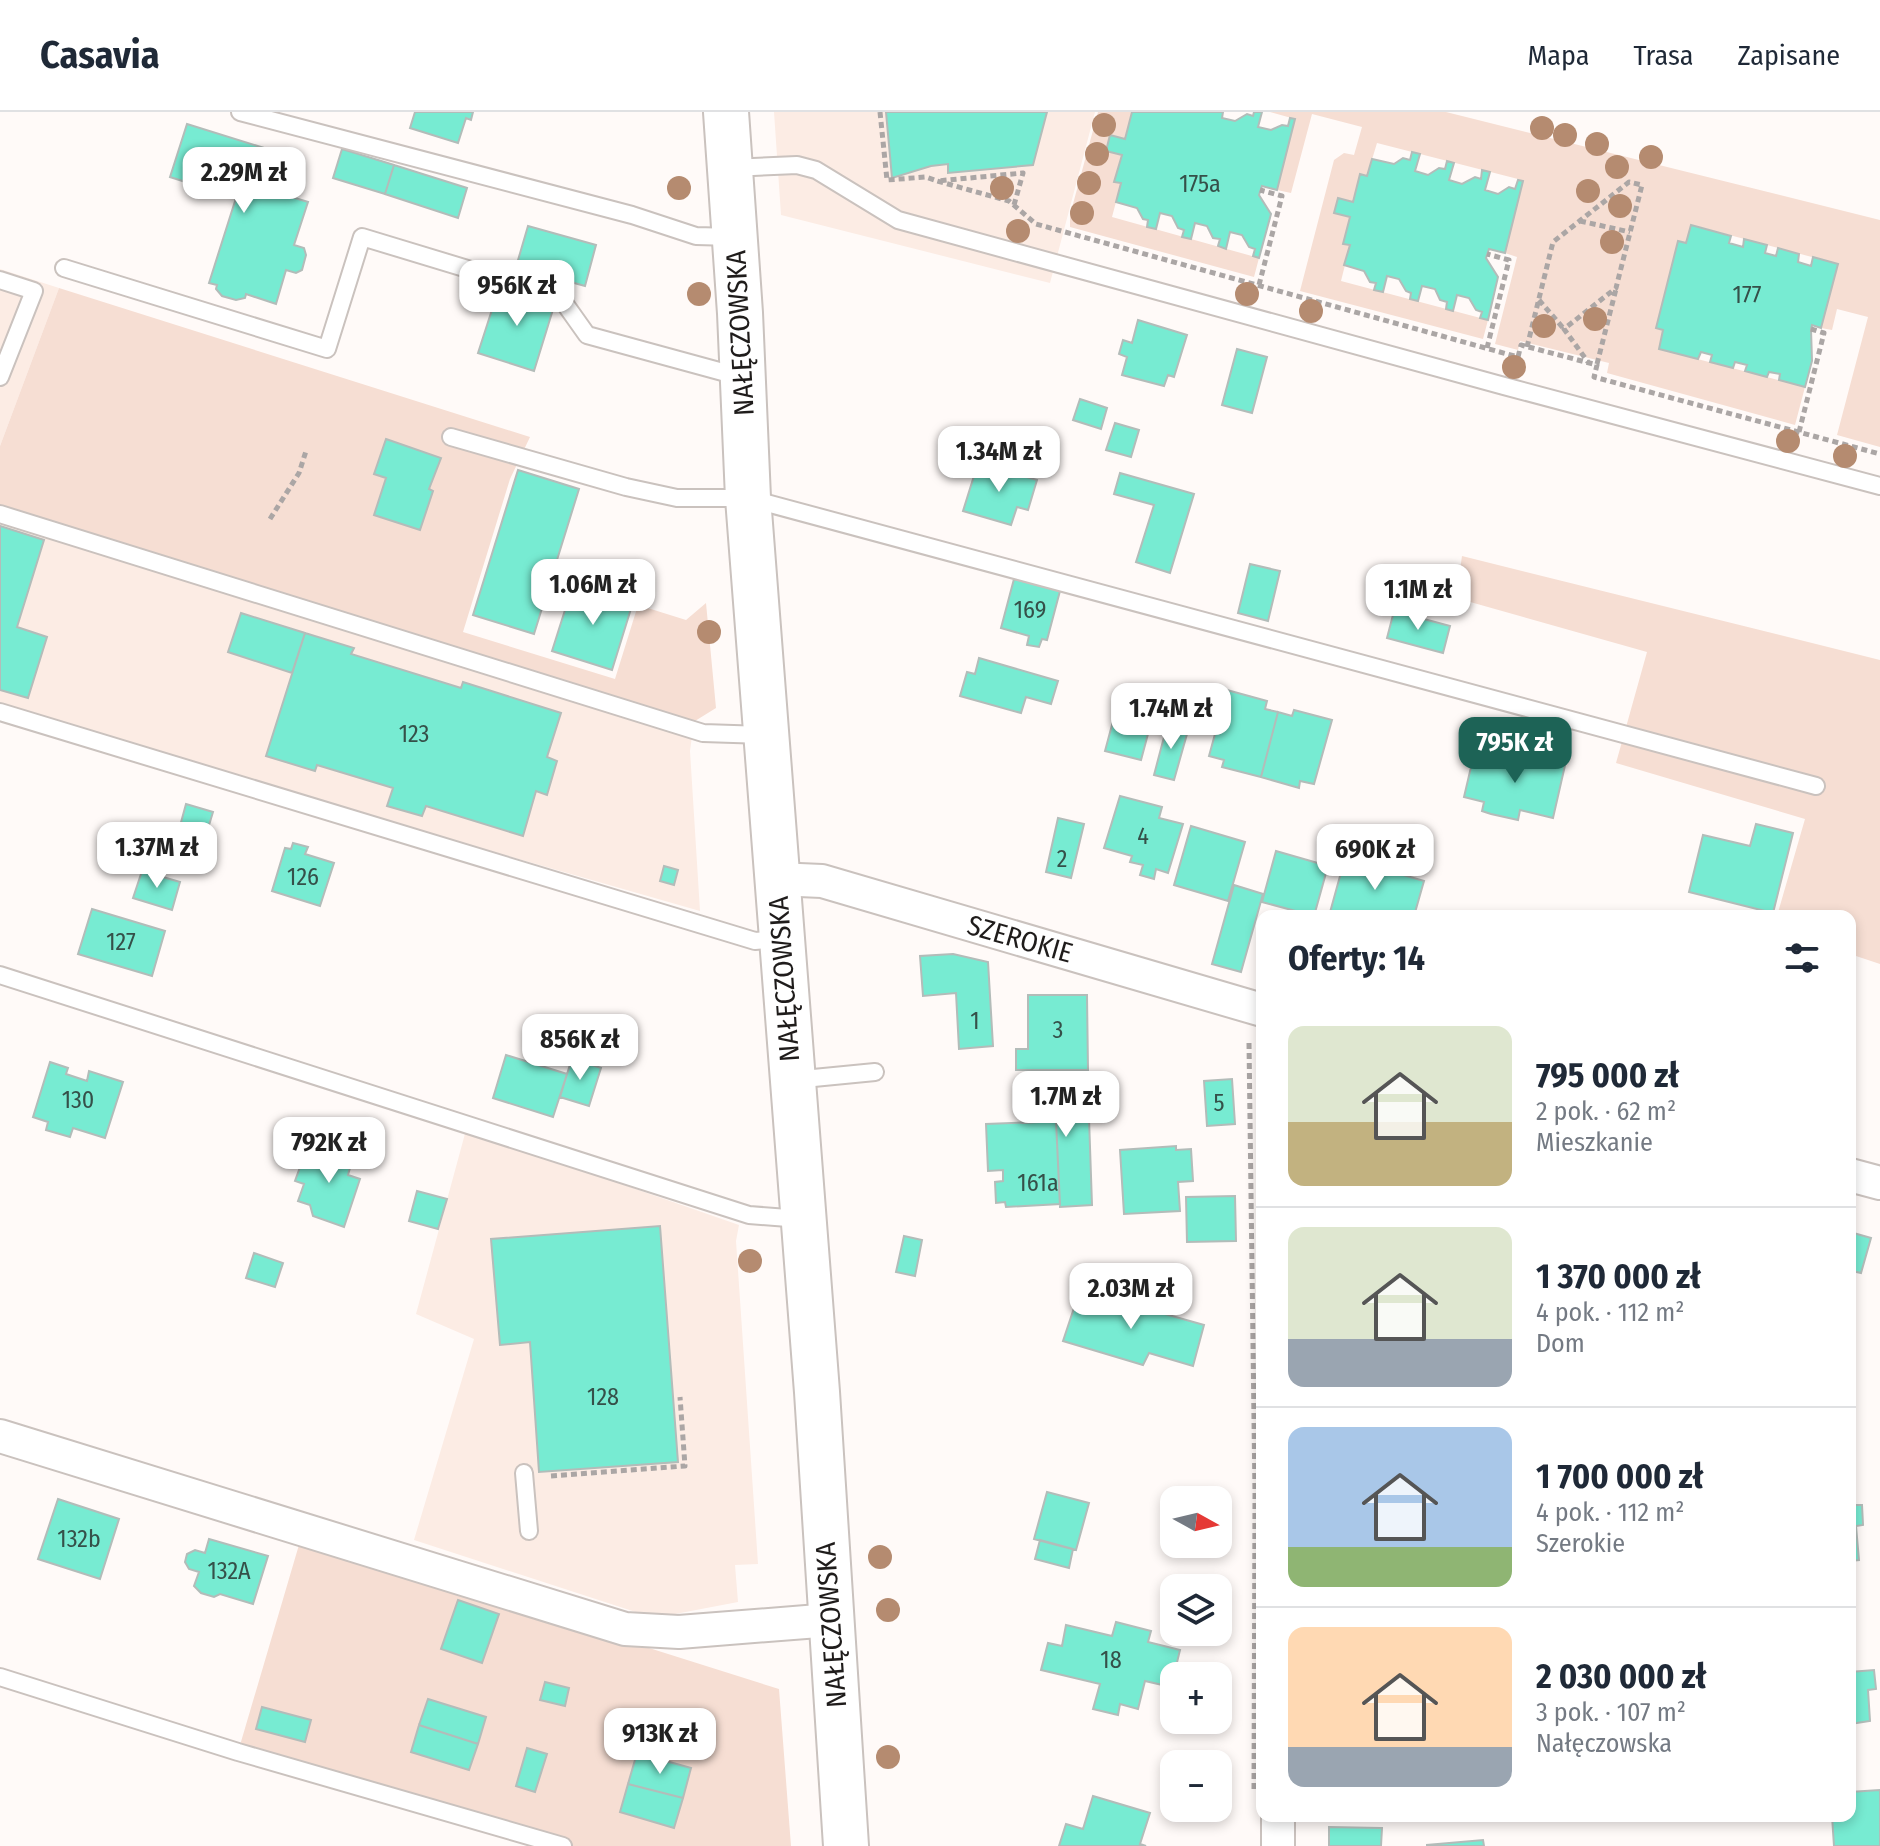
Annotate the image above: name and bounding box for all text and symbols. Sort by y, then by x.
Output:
text: Casavia [40,32,160,78]
text: Mapa [1527,39,1589,72]
text: Trasa [1633,39,1693,72]
text: Zapisane [1737,39,1840,72]
pin: 2.29M zł [161,147,327,215]
text: 2.29M zł [201,157,287,188]
house number: 175a [1179,170,1221,198]
street label: NAŁĘCZOWSKA [719,249,761,417]
pin: 956K zł [443,260,591,328]
text: 956K zł [477,270,557,301]
house number: 177 [1733,281,1762,309]
pin: 1.34M zł [916,426,1082,494]
text: 1.34M zł [956,436,1042,467]
pin: 1.06M zł [510,559,676,627]
pin: 1.1M zł [1344,564,1492,632]
text: 1.06M zł [549,569,637,600]
text: 1.1M zł [1384,574,1452,605]
house number: 169 [1014,596,1046,624]
pin: 1.74M zł [1088,683,1254,751]
text: 1.74M zł [1129,693,1213,724]
pin: 795K zł [1441,717,1589,785]
house number: 123 [399,720,429,748]
text: 795K zł [1477,727,1553,758]
pin: 1.37M zł [74,822,240,890]
house number: 4 [1137,822,1149,850]
pin: 690K zł [1301,824,1449,892]
text: 1.37M zł [115,832,199,863]
text: 690K zł [1335,834,1415,865]
house number: 2 [1057,845,1067,873]
house number: 126 [287,863,319,891]
street label: NAŁĘCZOWSKA [762,895,806,1063]
street label: SZEROKIE [964,908,1076,970]
house number: 127 [106,928,136,956]
icon: filters [1780,936,1824,980]
text: Oferty: 14 [1288,938,1425,979]
house number: 1 [970,1007,980,1035]
pin: 856K zł [506,1014,654,1082]
house number: 3 [1053,1016,1063,1044]
text: 856K zł [540,1024,620,1055]
text: 795 000 zł [1536,1055,1679,1096]
icon: home [1352,1058,1448,1154]
pin: 1.7M zł [992,1071,1140,1139]
text: 1.7M zł [1030,1081,1102,1112]
house number: 130 [62,1086,94,1114]
house number: 5 [1213,1089,1225,1117]
text: 2 pok. · 62 m² [1536,1096,1676,1127]
pin: 792K zł [255,1117,403,1185]
text: 792K zł [291,1127,367,1158]
text: Mieszkanie [1536,1127,1653,1158]
house number: 161a [1017,1169,1059,1197]
text: 1 370 000 zł [1536,1256,1701,1297]
icon: home [1352,1259,1448,1355]
pin: 2.03M zł [1048,1263,1214,1331]
text: 2.03M zł [1087,1273,1175,1304]
text: 4 pok. · 112 m² [1536,1297,1684,1328]
text: Dom [1536,1328,1585,1359]
house number: 128 [587,1383,619,1411]
text: 1 700 000 zł [1536,1456,1704,1497]
icon: home [1352,1459,1448,1555]
north arrow [1160,1486,1232,1558]
map controls [1160,1486,1232,1822]
text: 4 pok. · 112 m² [1536,1497,1684,1528]
house number: 132b [57,1525,101,1553]
text: Szerokie [1536,1528,1625,1559]
street label: NAŁĘCZOWSKA [809,1541,853,1709]
house number: 132A [207,1557,251,1585]
button: layers [1160,1574,1232,1646]
house number: 18 [1100,1646,1122,1674]
text: 2 030 000 zł [1536,1656,1707,1697]
icon: home [1352,1659,1448,1755]
button: + [1160,1662,1232,1734]
text: 3 pok. · 107 m² [1536,1697,1686,1728]
pin: 913K zł [586,1708,734,1776]
text: 913K zł [622,1718,698,1749]
text: Nałęczowska [1536,1728,1672,1759]
button: − [1160,1750,1232,1822]

